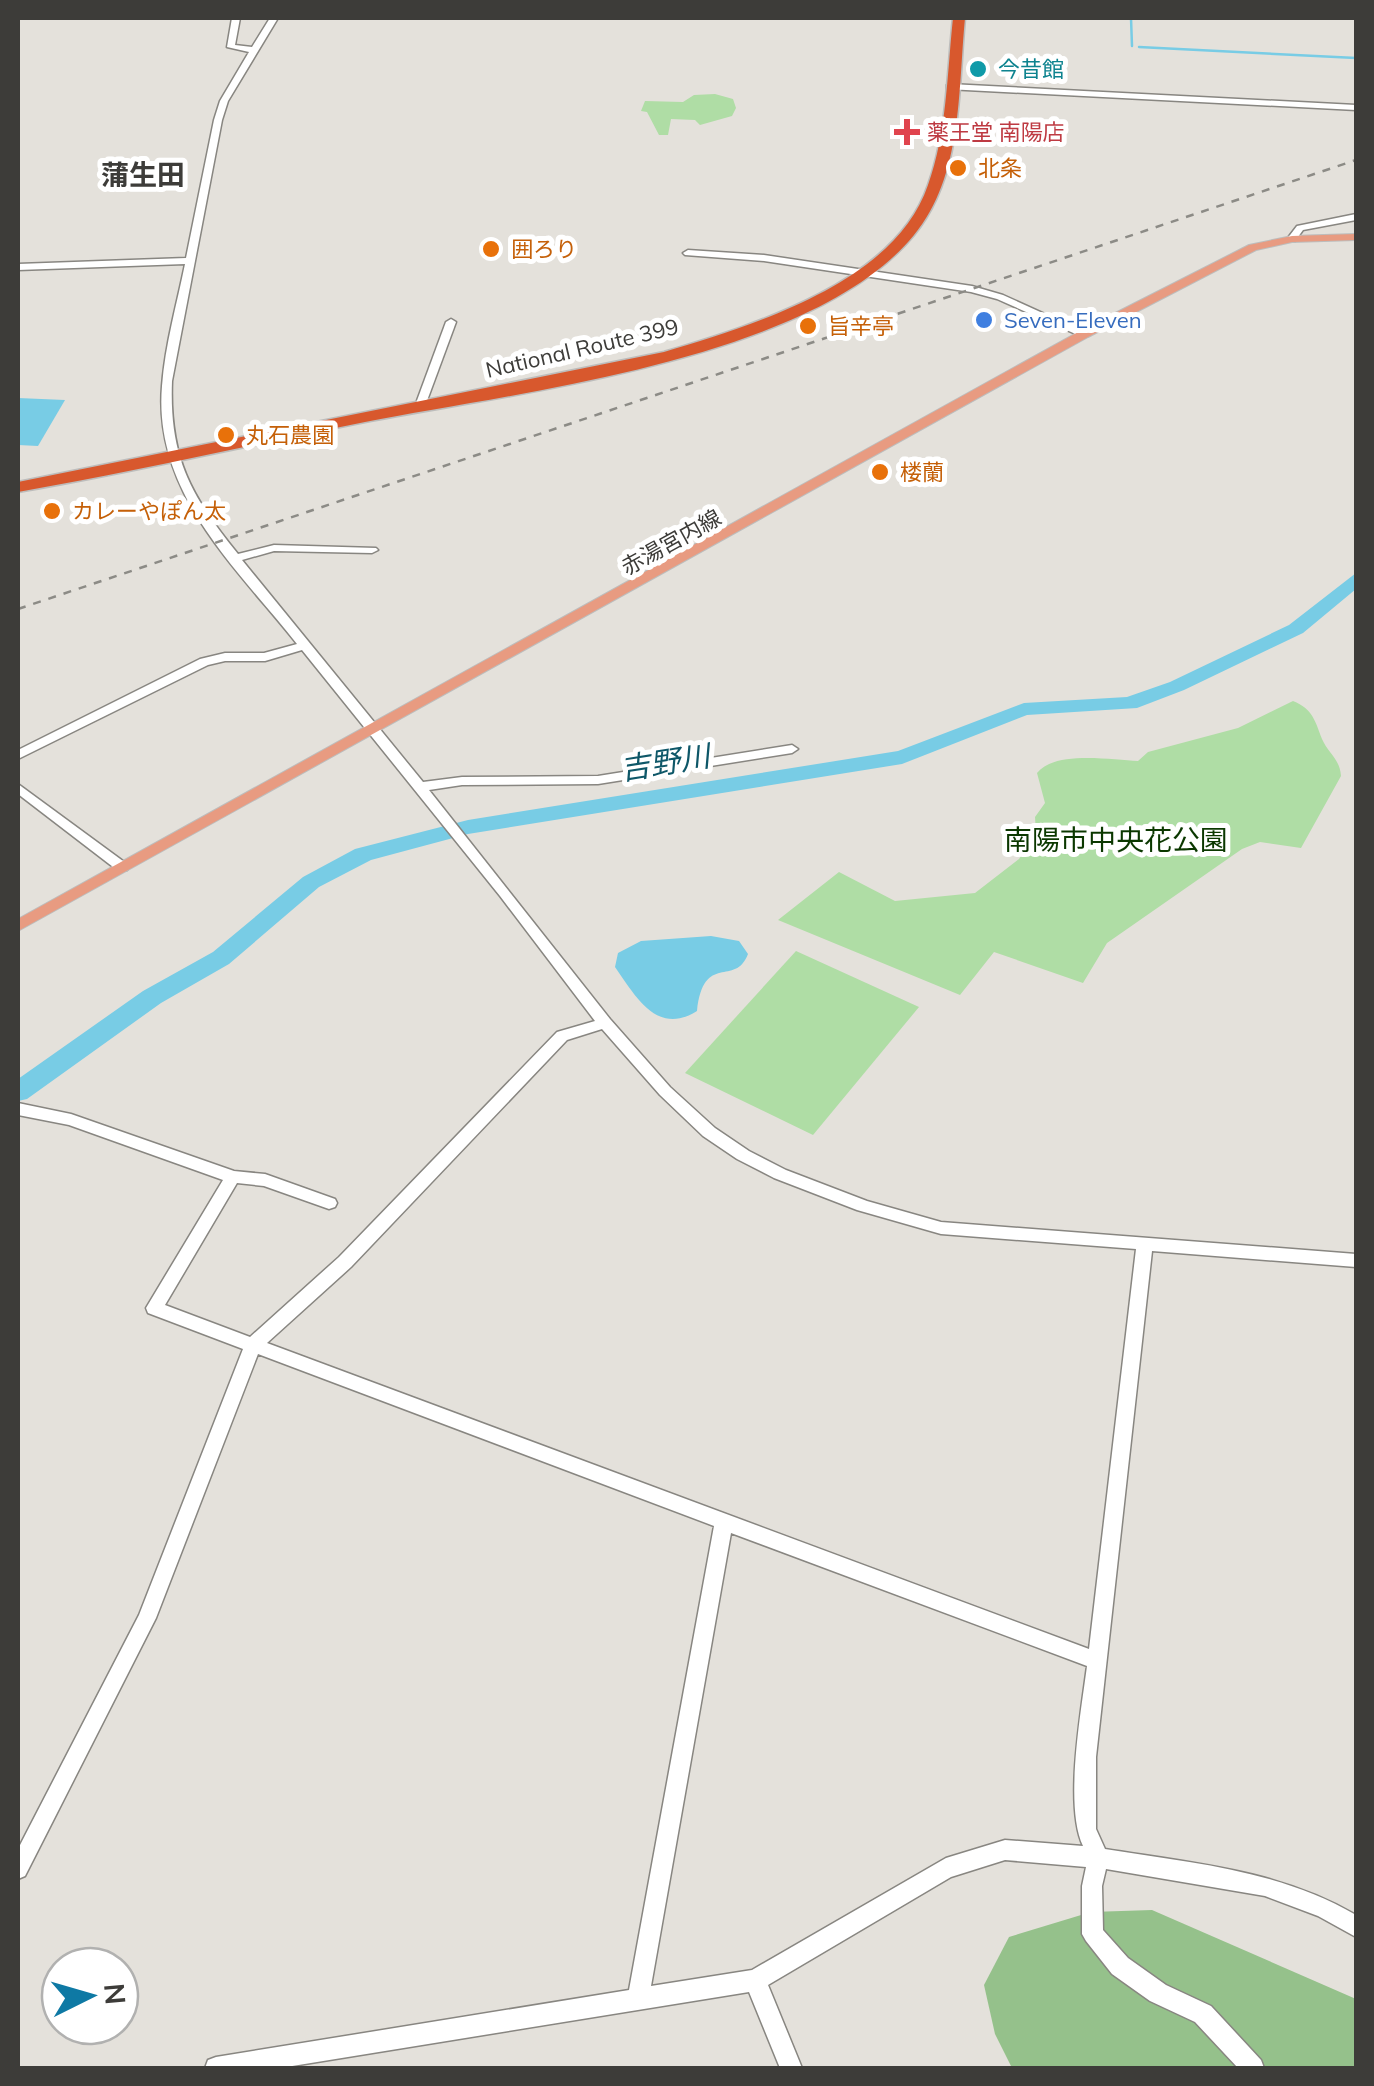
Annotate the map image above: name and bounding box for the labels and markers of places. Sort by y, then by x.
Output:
place label: 今昔館 [998,55,1064,83]
marker: 今昔館 [967,58,989,80]
place label: 薬王堂 南陽店 [927,118,1065,146]
marker: 薬王堂 南陽店 [896,121,918,143]
place label: 北条 [978,154,1022,182]
marker: 北条 [947,157,969,179]
place label: 囲ろり [511,235,577,263]
marker: 囲ろり [480,238,502,260]
place label: Seven-Eleven [1004,306,1142,334]
marker: Seven-Eleven [973,309,995,331]
place label: 旨辛亭 [828,312,894,340]
marker: 旨辛亭 [797,315,819,337]
place label: 丸石農園 [246,421,334,449]
marker: 丸石農園 [215,424,237,446]
place label: 楼蘭 [900,458,944,486]
marker: 楼蘭 [869,461,891,483]
place label: カレーやぽん太 [72,497,226,525]
marker: カレーやぽん太 [41,500,63,522]

